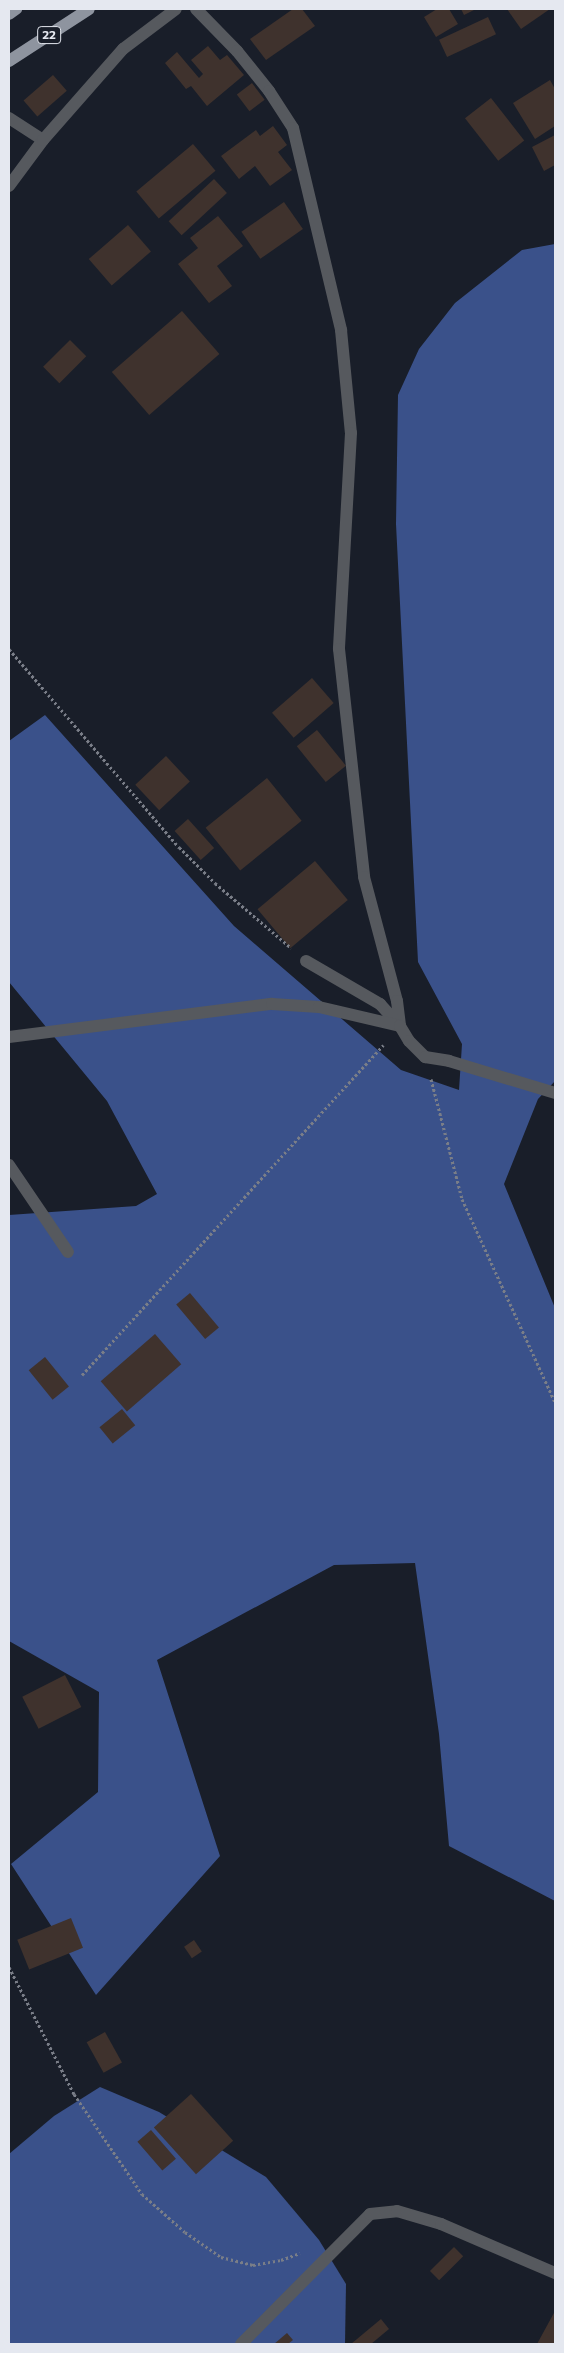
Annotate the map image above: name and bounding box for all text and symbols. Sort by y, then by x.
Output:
road number: 22 [36,26,62,44]

